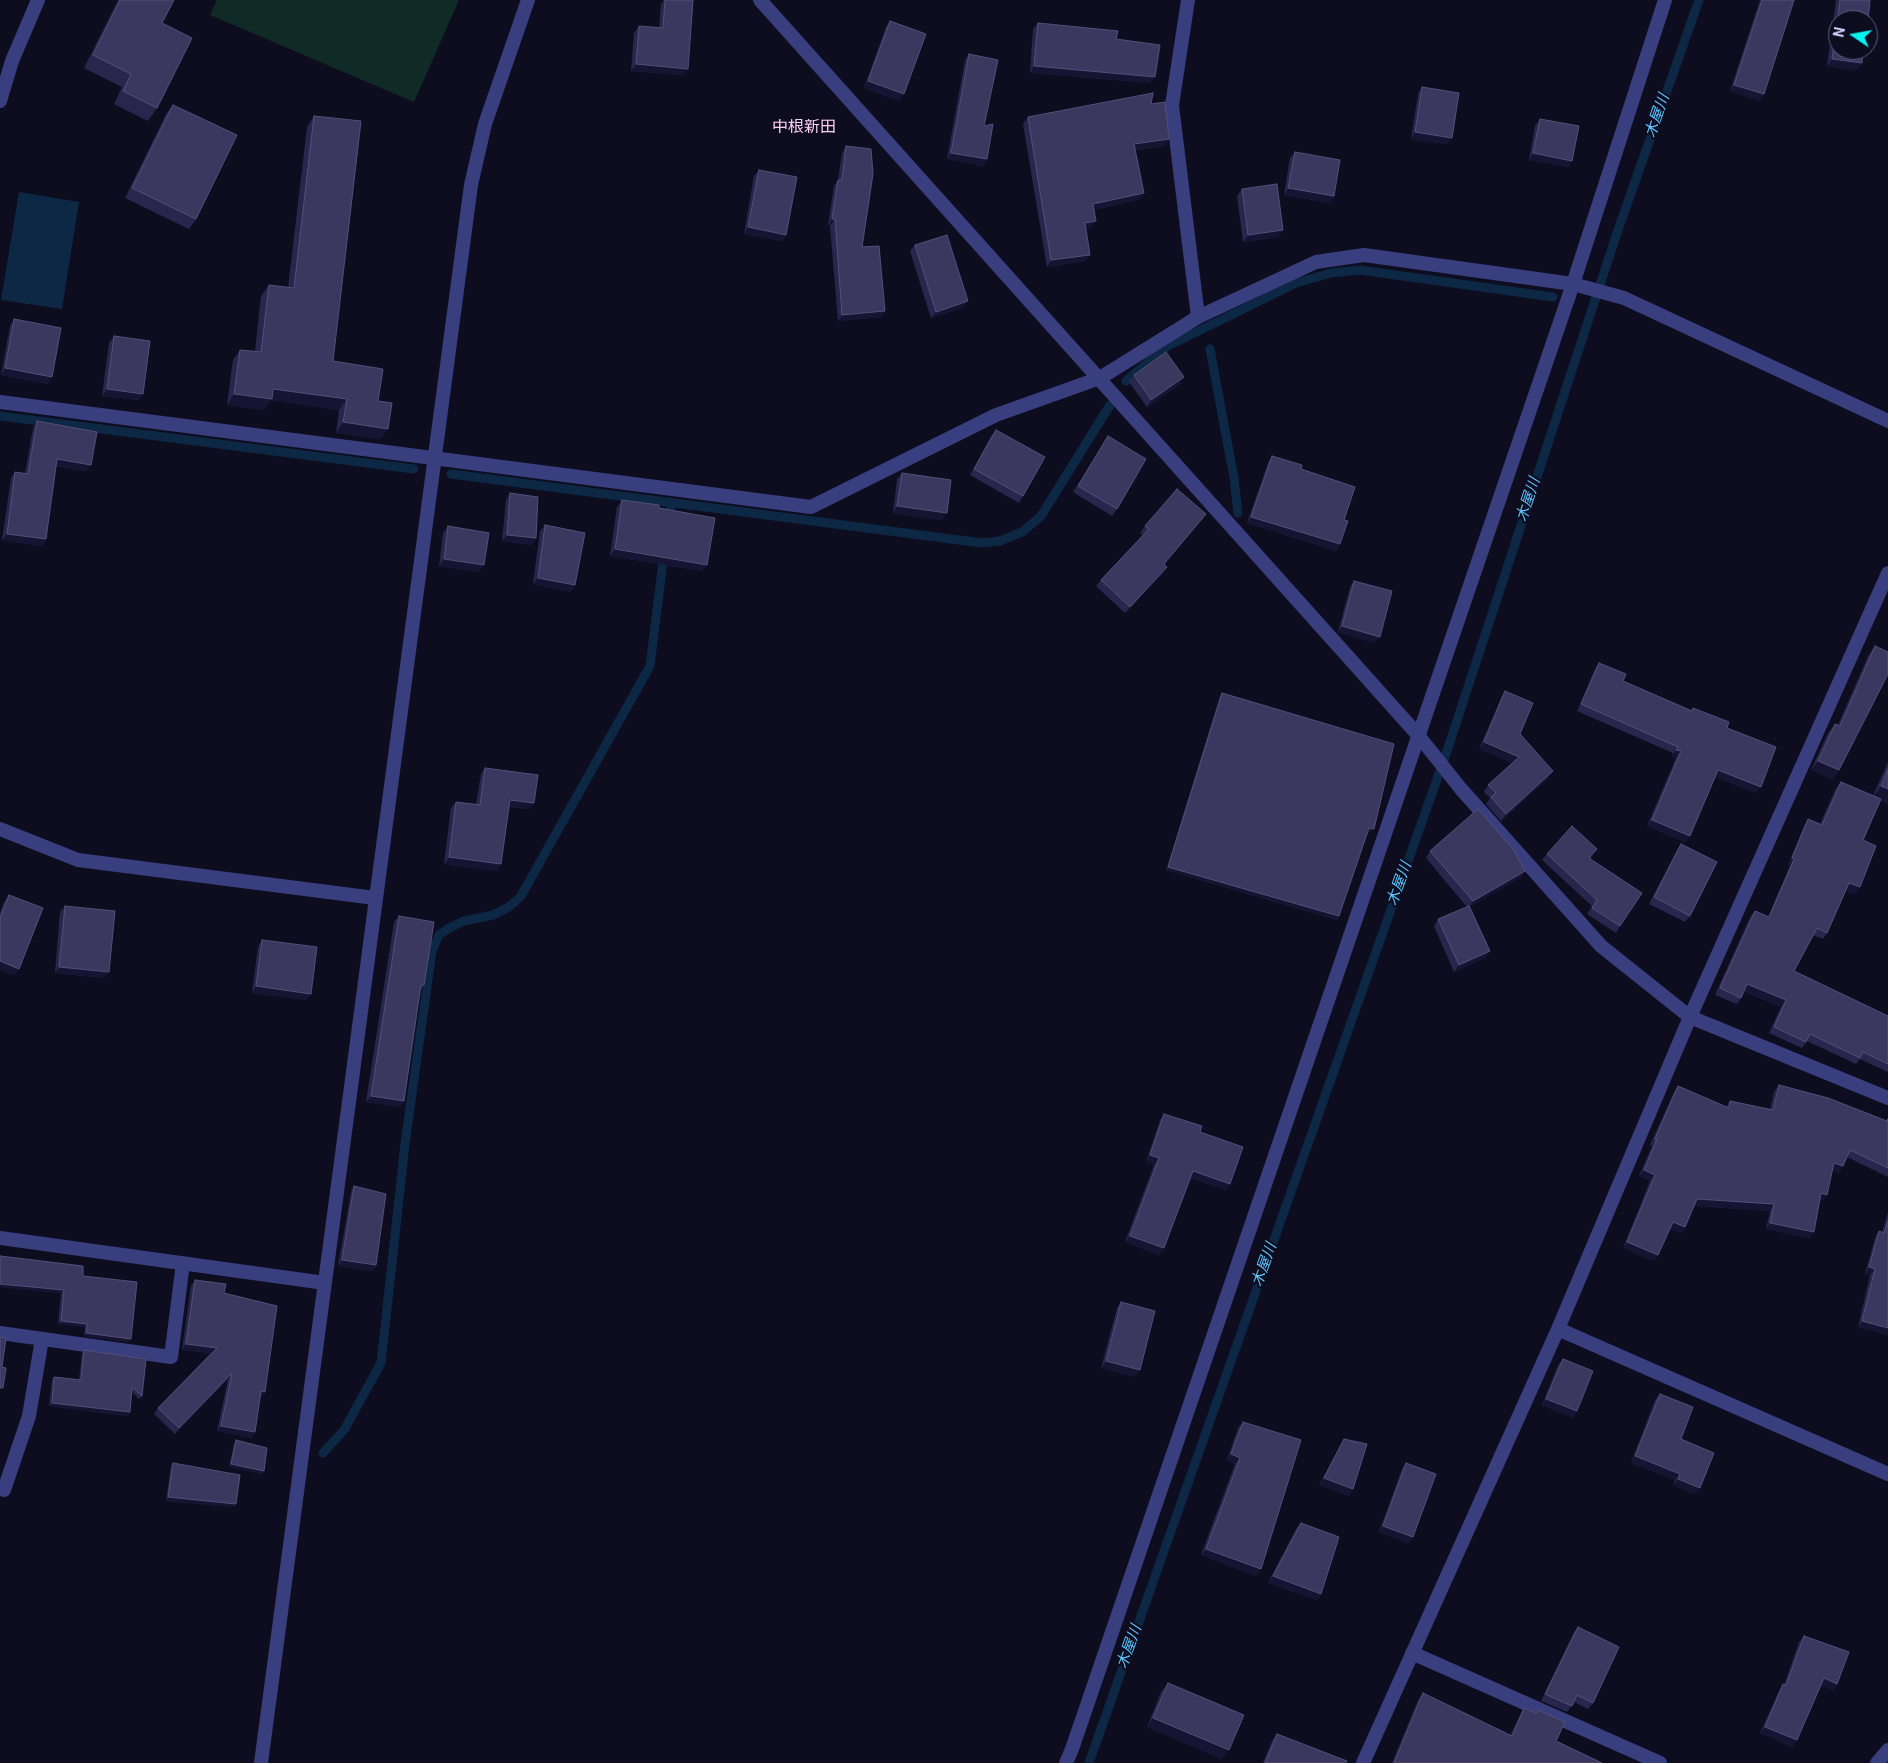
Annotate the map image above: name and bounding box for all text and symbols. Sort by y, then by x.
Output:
north arrow [1828,10,1878,60]
text: N [1830,26,1848,39]
water label: 木屋川 [1642,92,1674,140]
district label: 中根新田 [772,118,836,138]
water label: 木屋川 [1513,476,1545,524]
water label: 木屋川 [1384,860,1416,908]
water label: 木屋川 [1249,1241,1281,1289]
water label: 木屋川 [1114,1623,1146,1671]

